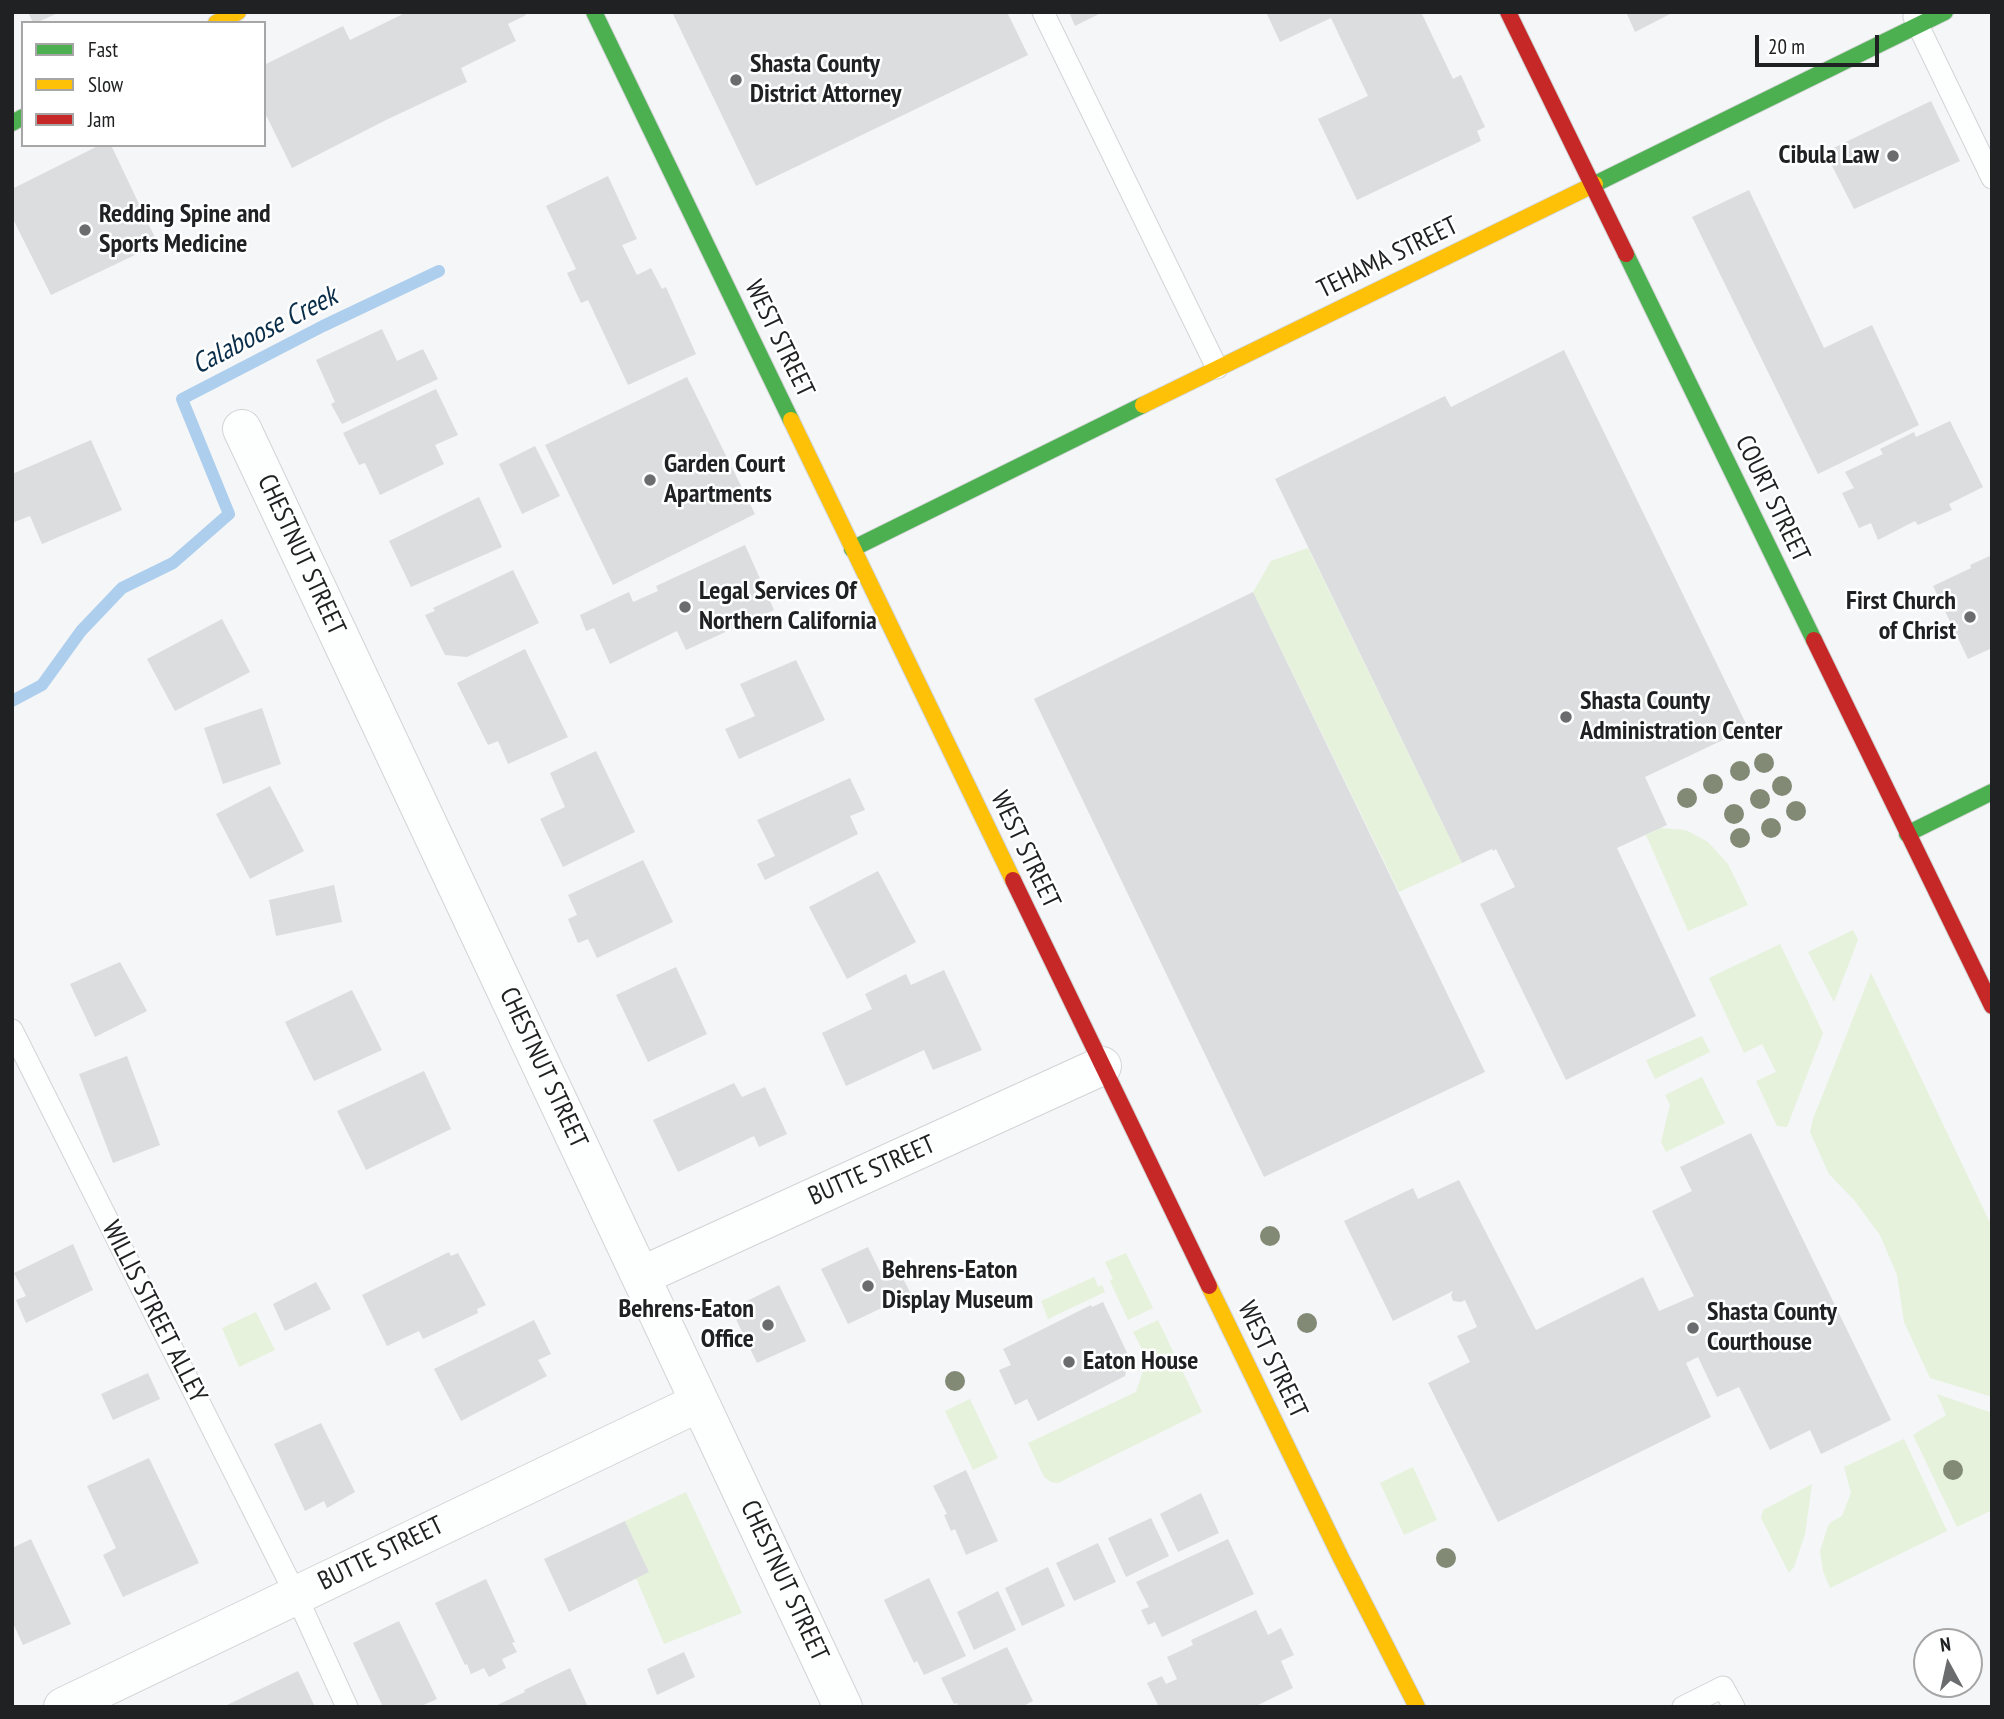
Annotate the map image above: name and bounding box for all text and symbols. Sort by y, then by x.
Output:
legend [21,21,266,147]
scale bar [1759,21,1883,65]
text: 20 m [1768,33,1805,60]
text: Fast [88,36,118,63]
place label: Shasta County District Attorney [750,49,901,110]
text: Slow [88,71,123,98]
marker: Shasta County District Attorney [728,72,744,88]
text: Jam [88,106,115,133]
place label: Cibula Law [1779,140,1879,172]
marker: Cibula Law [1885,148,1901,164]
place label: Redding Spine and Sports Medicine [99,199,271,260]
street label: TEHAMA STREET [1313,211,1463,305]
marker: Redding Spine and Sports Medicine [77,222,93,238]
street label: WEST STREET [737,276,821,402]
water label: Calaboose Creek [187,280,343,382]
street label: COURT STREET [1728,431,1816,567]
place label: Garden Court Apartments [664,449,785,510]
street label: CHESTNUT STREET [250,470,352,640]
marker: Garden Court Apartments [642,472,658,488]
place label: Legal Services Of Northern California [699,576,877,638]
place label: First Church of Christ [1846,586,1956,648]
marker: Legal Services Of Northern California [677,599,693,615]
marker: First Church of Christ [1962,609,1978,625]
place label: Shasta County Administration Center [1580,686,1782,748]
marker: Shasta County Administration Center [1558,709,1574,725]
street label: WEST STREET [983,787,1067,913]
street label: CHESTNUT STREET [492,983,594,1153]
street label: BUTTE STREET [804,1129,940,1213]
street label: WILLIS STREET ALLEY [95,1216,213,1408]
place label: Behrens-Eaton Display Museum [882,1255,1033,1316]
marker: Behrens-Eaton Display Museum [860,1278,876,1294]
place label: Behrens-Eaton Office [618,1294,754,1356]
street label: WEST STREET [1230,1297,1314,1423]
place label: Shasta County Courthouse [1707,1297,1837,1358]
marker: Behrens-Eaton Office [760,1317,776,1333]
marker: Shasta County Courthouse [1685,1320,1701,1336]
place label: Eaton House [1083,1346,1198,1378]
marker: Eaton House [1061,1354,1077,1370]
street label: CHESTNUT STREET [733,1496,835,1666]
street label: BUTTE STREET [313,1510,449,1598]
north arrow [1913,1628,1983,1698]
text: N [1939,1632,1952,1657]

